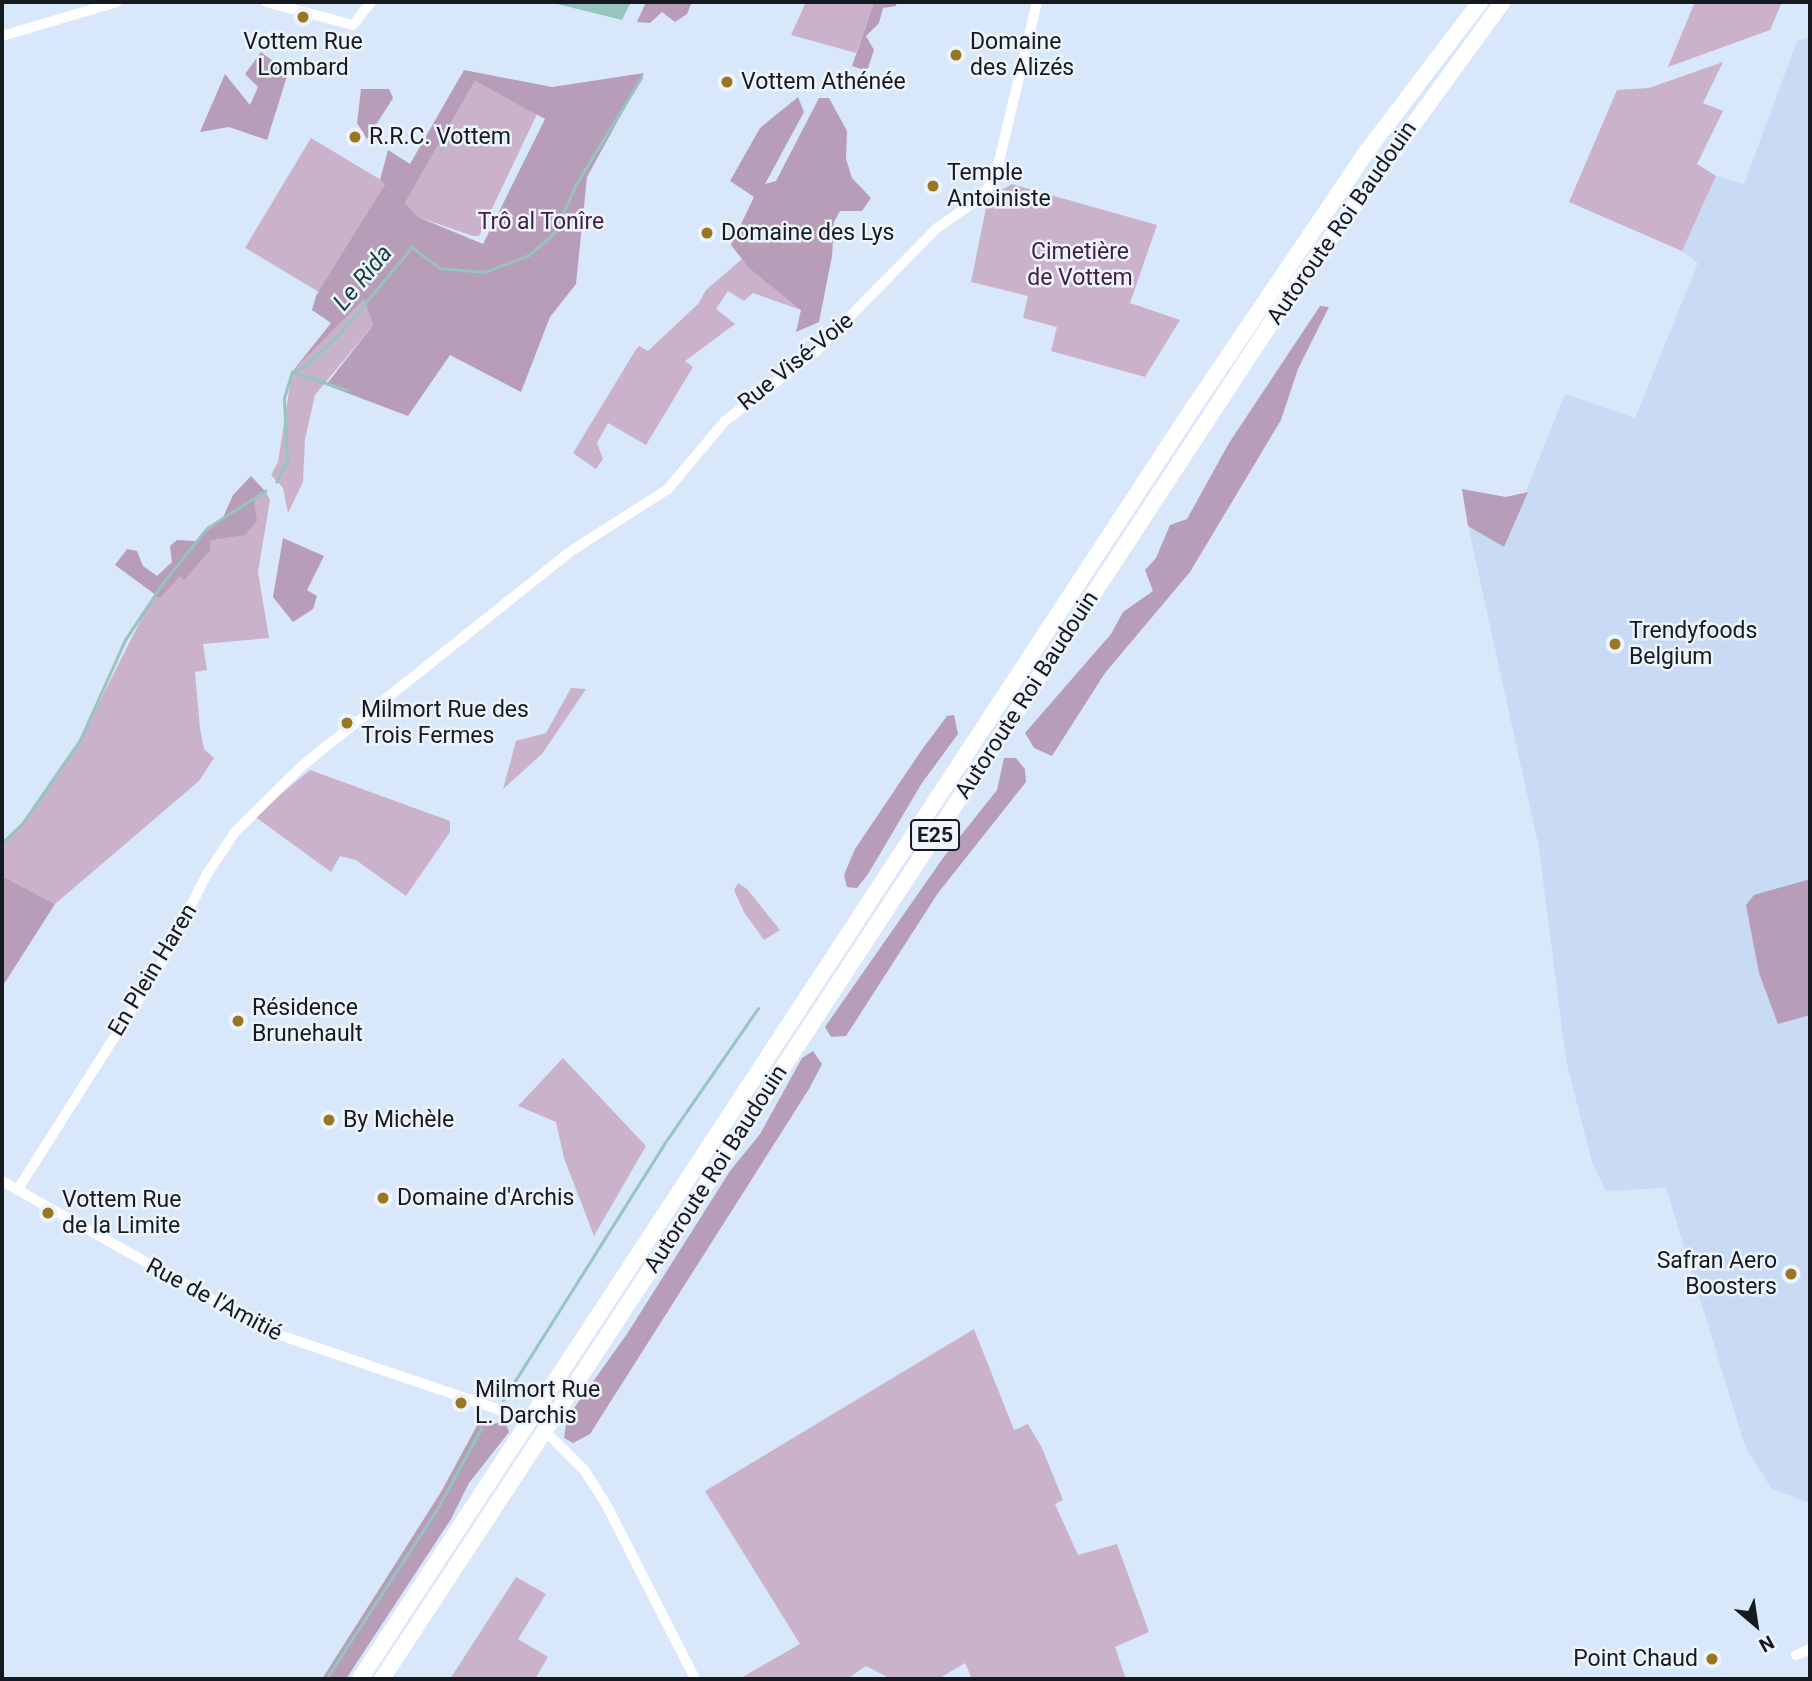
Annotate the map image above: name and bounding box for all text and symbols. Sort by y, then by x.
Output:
marker: Vottem Rue Lombard [295,9,311,25]
place label: Vottem Rue Lombard [243,28,363,82]
place label: Domaine des Alizés [970,28,1074,82]
marker: Domaine des Alizés [948,47,964,63]
place label: Vottem Athénée [741,68,906,96]
marker: Vottem Athénée [719,74,735,90]
street label: Autoroute Roi Baudouin [1261,116,1423,330]
place label: R.R.C. Vottem [369,123,511,151]
marker: R.R.C. Vottem [347,129,363,145]
place label: Temple Antoiniste [947,159,1051,213]
marker: Temple Antoiniste [925,178,941,194]
park label: Trô al Tonîre [478,208,604,236]
place label: Domaine des Lys [721,219,894,247]
marker: Domaine des Lys [699,225,715,241]
park label: Cimetière de Vottem [1027,238,1133,292]
water label: Le Rida [327,239,399,317]
street label: Rue Visé-Voie [733,307,859,417]
street label: Autoroute Roi Baudouin [950,586,1104,804]
place label: Trendyfoods Belgium [1629,617,1757,671]
marker: Trendyfoods Belgium [1607,636,1623,652]
place label: Milmort Rue des Trois Fermes [361,696,529,750]
marker: Milmort Rue des Trois Fermes [339,715,355,731]
road number: E25 [909,818,961,852]
street label: En Plein Haren [103,899,203,1041]
place label: Résidence Brunehault [252,994,363,1048]
marker: Résidence Brunehault [230,1013,246,1029]
street label: Autoroute Roi Baudouin [639,1060,793,1278]
place label: By Michèle [343,1106,454,1134]
marker: By Michèle [321,1112,337,1128]
place label: Domaine d'Archis [397,1184,574,1212]
place label: Vottem Rue de la Limite [62,1186,181,1240]
marker: Domaine d'Archis [375,1190,391,1206]
marker: Vottem Rue de la Limite [40,1205,56,1221]
place label: Safran Aero Boosters [1657,1247,1777,1301]
street label: Rue de l'Amitié [141,1253,287,1347]
marker: Safran Aero Boosters [1783,1266,1799,1282]
place label: Milmort Rue L. Darchis [475,1376,600,1430]
marker: Milmort Rue L. Darchis [453,1395,469,1411]
north arrow [1721,1590,1791,1660]
text: N [1755,1630,1778,1657]
place label: Point Chaud [1573,1645,1698,1673]
marker: Point Chaud [1704,1651,1720,1667]

